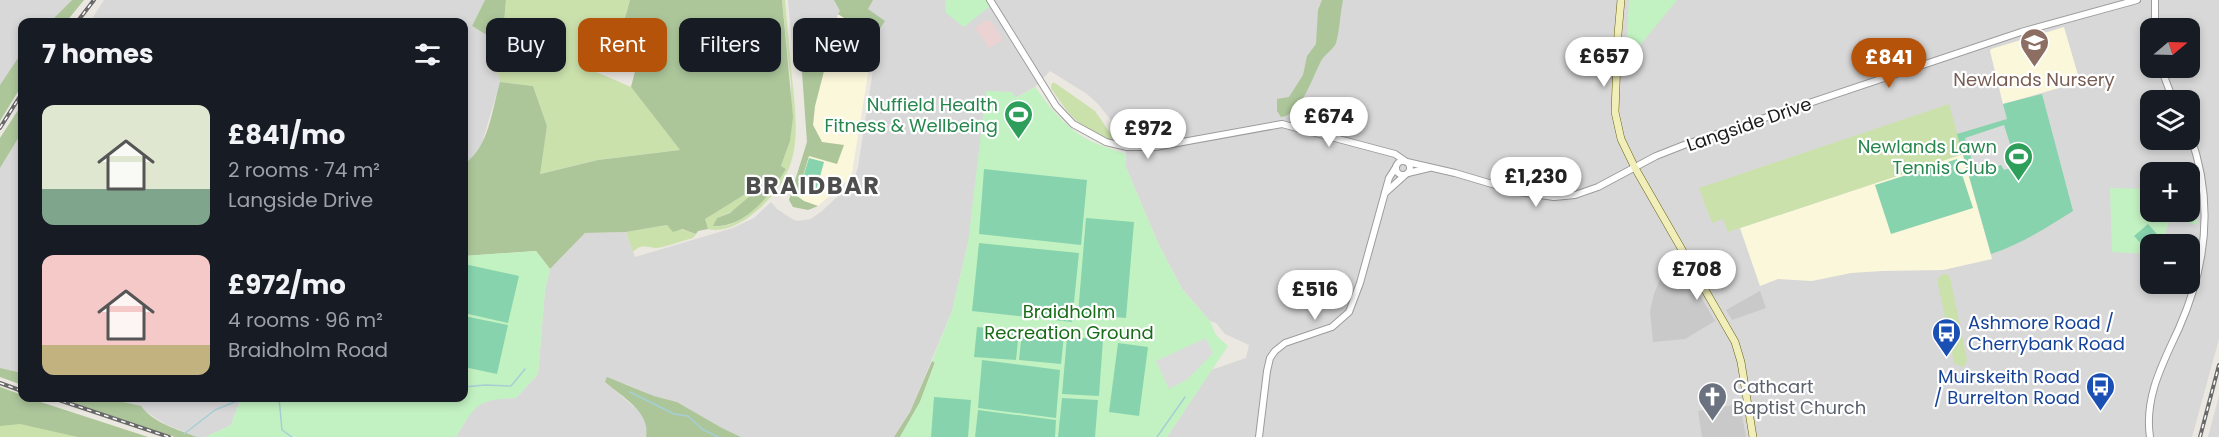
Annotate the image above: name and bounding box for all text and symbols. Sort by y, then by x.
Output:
chip: Buy [486,18,566,72]
chip: Rent [578,18,667,72]
chip: Filters [679,18,781,72]
chip: New [793,18,880,72]
north arrow [2140,18,2200,78]
map controls [2140,18,2200,294]
school or university icon: Newlands Nursery [2018,26,2050,68]
text: 7 homes [42,36,154,72]
pin: £657 [1568,37,1640,88]
icon: filters [411,38,444,71]
pin: £841 [1853,38,1925,89]
text: £657 [1579,42,1629,70]
text: £841 [1865,43,1913,71]
place label: Newlands Nursery [1953,67,2115,92]
button: layers [2140,90,2200,150]
street label: Langside Drive [1683,91,1815,157]
place label: Nuffield Health Fitness & Wellbeing [825,92,998,138]
pin: £674 [1293,97,1365,148]
sports icon: Nuffield Health Fitness & Wellbeing [1003,98,1035,140]
text: £674 [1304,102,1354,130]
pin: £972 [1112,109,1184,160]
text: £972 [1124,114,1172,142]
text: £841/mo [228,117,345,153]
icon: home [90,129,162,201]
place label: Newlands Lawn Tennis Club [1858,134,1997,180]
sports icon: Newlands Lawn Tennis Club [2002,140,2034,182]
text: 2 rooms · 74 m² [228,156,380,184]
pin: £1,230 [1487,157,1585,208]
text: £1,230 [1504,162,1568,190]
button: + [2140,162,2200,222]
district label: BRAIDBAR [746,169,880,202]
text: Langside Drive [228,186,373,214]
button: − [2140,234,2200,294]
pin: £708 [1661,250,1733,301]
text: £708 [1672,255,1722,283]
text: £972/mo [228,267,346,303]
pin: £516 [1279,270,1351,321]
text: £516 [1292,275,1338,303]
icon: home [90,279,162,351]
park label: Braidholm Recreation Ground [984,299,1154,345]
text: 4 rooms · 96 m² [228,306,383,334]
place label: Ashmore Road / Cherrybank Road [1968,310,2125,356]
bus stop icon: Ashmore Road / Cherrybank Road [1931,316,1963,358]
text: Braidholm Road [228,336,388,364]
place label: Muirskeith Road / Burrelton Road [1934,364,2080,410]
bus stop icon: Muirskeith Road / Burrelton Road [2085,370,2117,412]
place label: Cathcart Baptist Church [1733,374,1866,420]
church icon: Cathcart Baptist Church [1696,380,1728,422]

